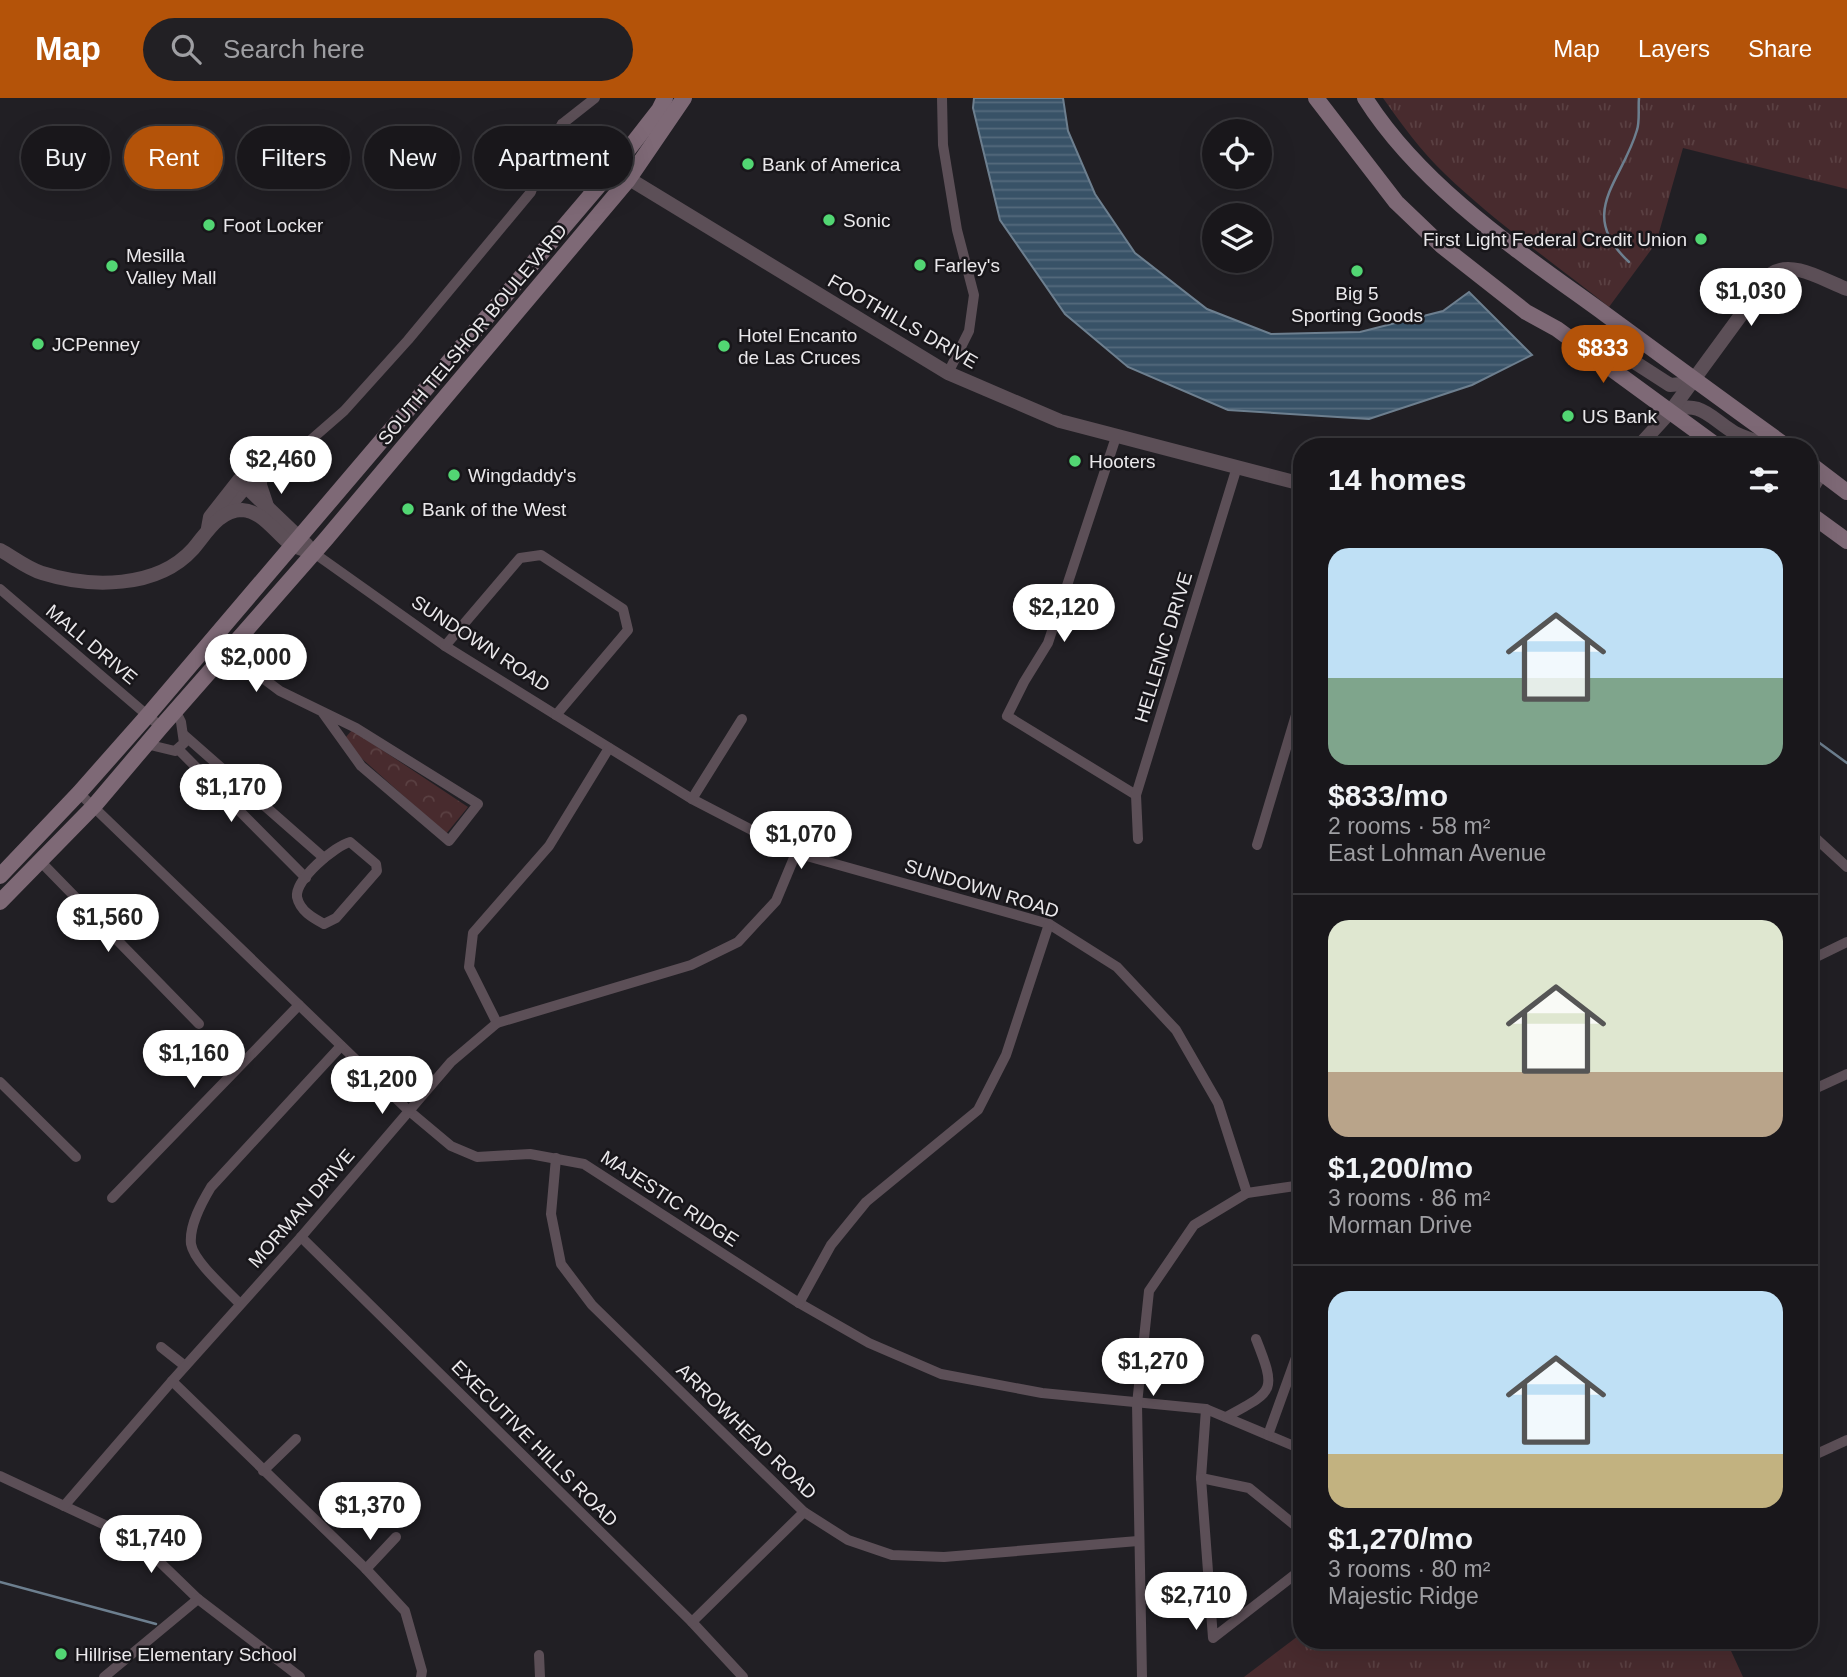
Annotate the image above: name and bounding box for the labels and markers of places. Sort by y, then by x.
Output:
place label: Bank of America [762,154,901,175]
marker: Bank of America [740,156,756,172]
place label: Sonic [843,210,891,231]
marker: Sonic [821,212,837,228]
place label: Foot Locker [223,215,324,236]
marker: Foot Locker [201,217,217,233]
place label: First Light Federal Credit Union [1423,229,1687,250]
marker: First Light Federal Credit Union [1693,231,1709,247]
place label: Mesilla Valley Mall [126,245,216,288]
place label: Farley's [934,255,1000,276]
marker: Farley's [912,257,928,273]
marker: Mesilla Valley Mall [104,258,120,274]
marker: Big 5 Sporting Goods [1349,263,1365,279]
pin: $1,030 [1694,268,1808,328]
place label: Big 5 Sporting Goods [1291,283,1423,326]
place label: Hotel Encanto de Las Cruces [738,325,861,368]
pin: $833 [1562,326,1644,385]
place label: JCPenney [52,334,140,355]
marker: JCPenney [30,336,46,352]
marker: Hotel Encanto de Las Cruces [716,338,732,354]
place label: US Bank [1582,406,1657,427]
marker: US Bank [1560,408,1576,424]
pin: $2,460 [224,436,338,496]
place label: Hooters [1089,451,1156,472]
marker: Hooters [1067,453,1083,469]
place label: Wingdaddy's [468,465,576,486]
marker: Wingdaddy's [446,467,462,483]
place label: Bank of the West [422,499,567,520]
marker: Bank of the West [400,501,416,517]
pin: $2,120 [1007,584,1121,644]
pin: $2,000 [199,634,313,694]
pin: $1,170 [174,764,288,824]
pin: $1,070 [744,812,858,871]
pin: $1,560 [51,894,165,954]
pin: $1,160 [137,1030,251,1090]
pin: $1,200 [325,1056,439,1116]
pin: $1,270 [1096,1338,1210,1398]
pin: $1,370 [313,1482,427,1542]
pin: $1,740 [94,1516,208,1575]
pin: $2,710 [1139,1572,1253,1632]
place label: Hillrise Elementary School [75,1644,297,1665]
marker: Hillrise Elementary School [53,1646,69,1662]

